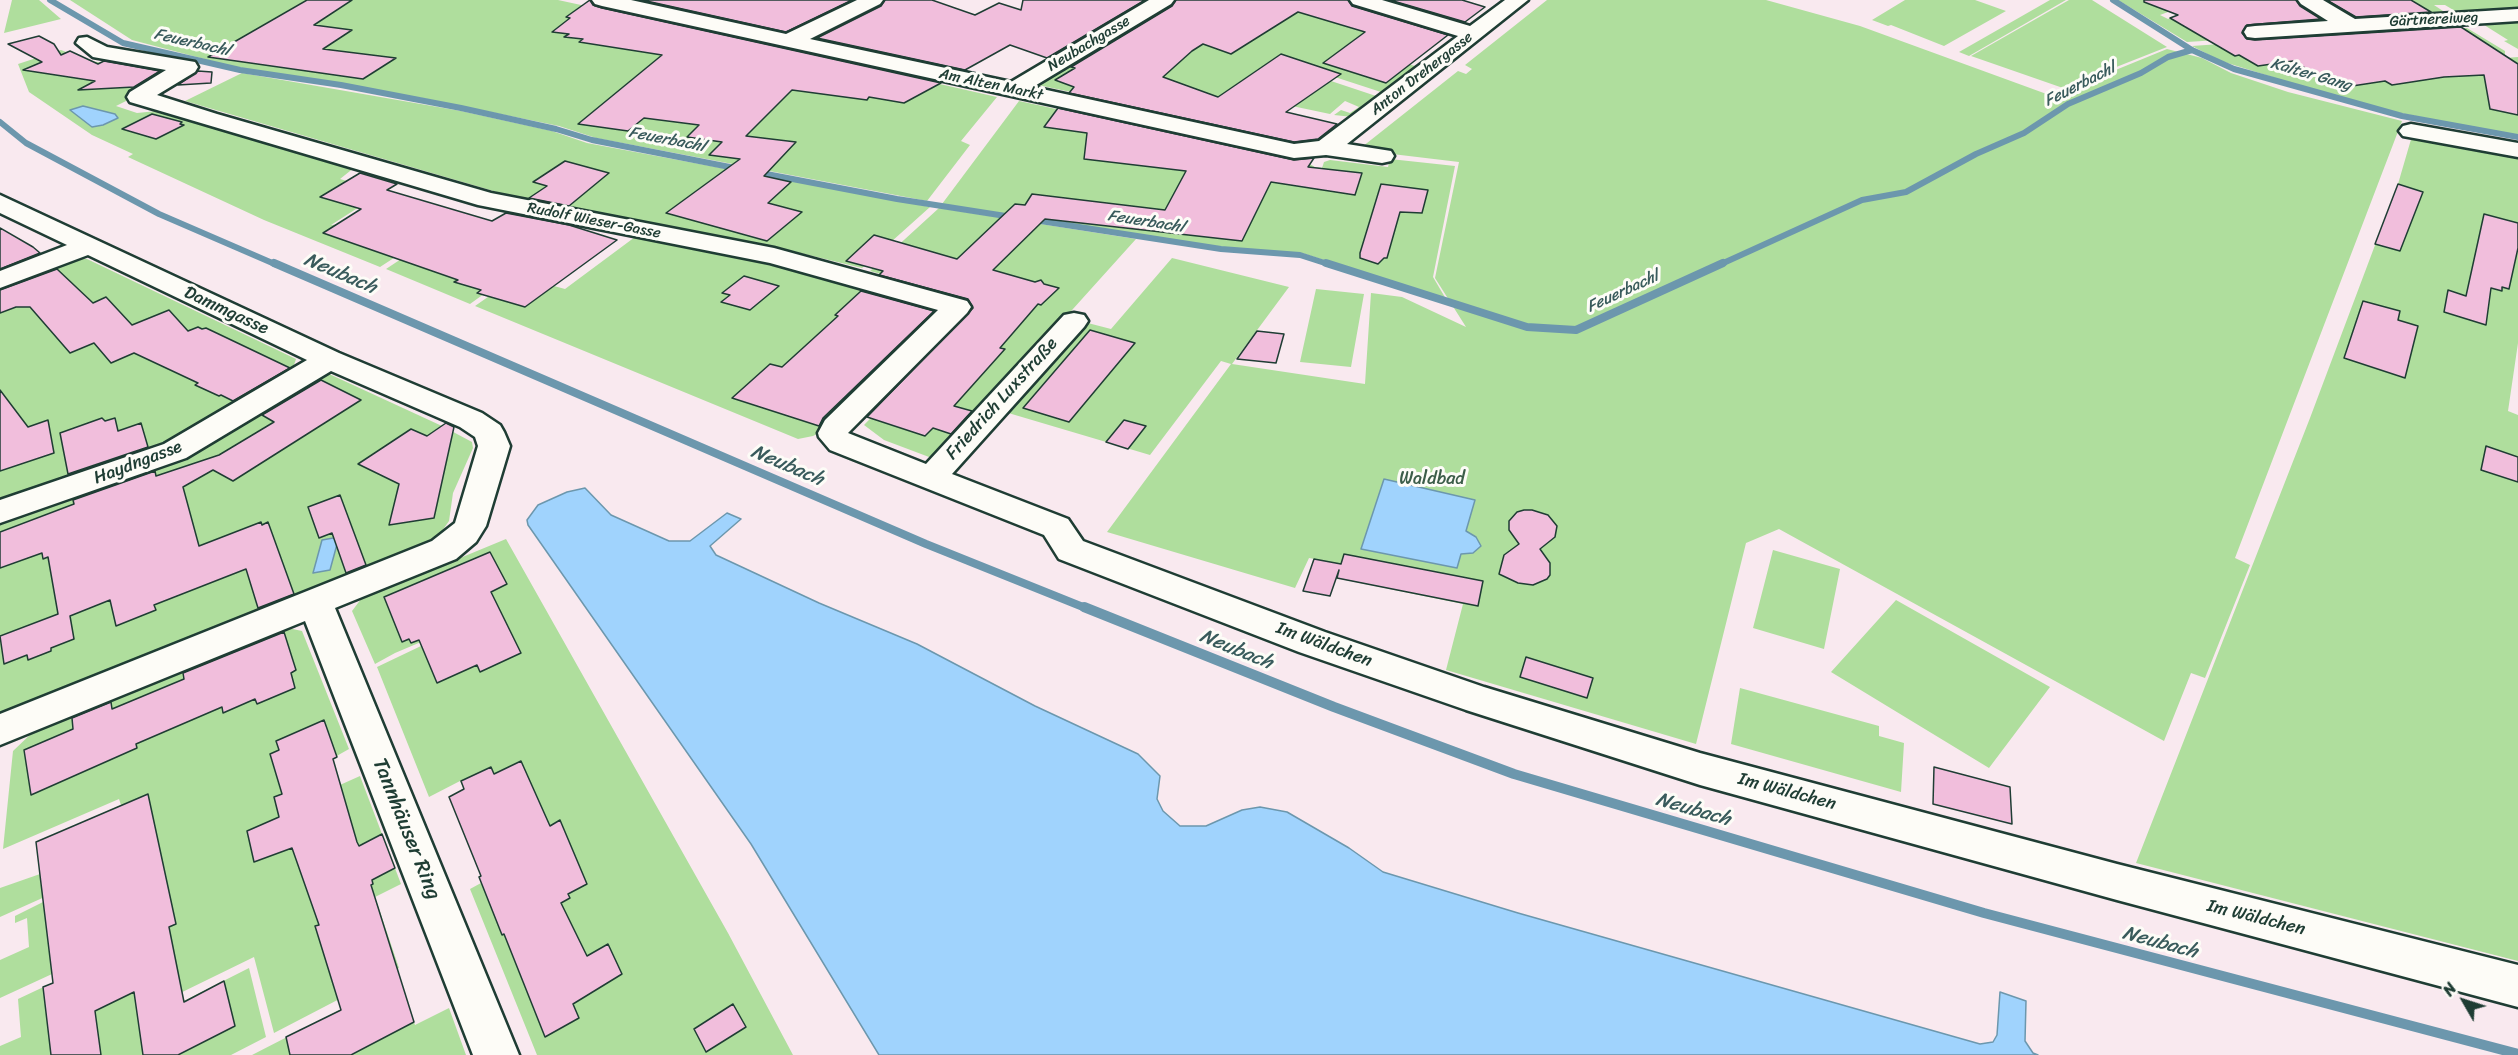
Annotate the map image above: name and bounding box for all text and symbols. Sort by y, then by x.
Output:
street label: Gärtnereiweg [2389,9,2479,31]
street label: Neubachgasse [1044,12,1134,76]
water label: Feuerbachl [152,25,232,61]
street label: Anton Drehergasse [1367,29,1477,119]
water label: Kalter Gang [2268,54,2354,96]
water label: Feuerbachl [2041,59,2119,111]
street label: Am Alten Markt [937,65,1045,105]
water label: Feuerbachl [627,123,707,157]
street label: Rudolf Wieser-Gasse [526,199,662,243]
water label: Feuerbachl [1106,206,1186,238]
water label: Neubach [300,248,380,300]
water label: Feuerbachl [1584,267,1662,317]
street label: Dammgasse [180,282,272,340]
street label: Friedrich Luxstraße [942,334,1062,464]
street label: Haydngasse [91,436,185,490]
water label: Neubach [747,440,827,492]
park label: Waldbad [1399,468,1465,490]
street label: Im Wäldchen [1273,618,1375,672]
water label: Neubach [1196,625,1276,675]
street label: Tannhäuser Ring [366,755,446,903]
street label: Im Wäldchen [1736,769,1838,815]
water label: Neubach [1653,788,1733,832]
street label: Im Wäldchen [2205,895,2307,941]
water label: Neubach [2120,922,2200,964]
north arrow [2434,971,2494,1031]
text: N [2435,976,2464,1003]

